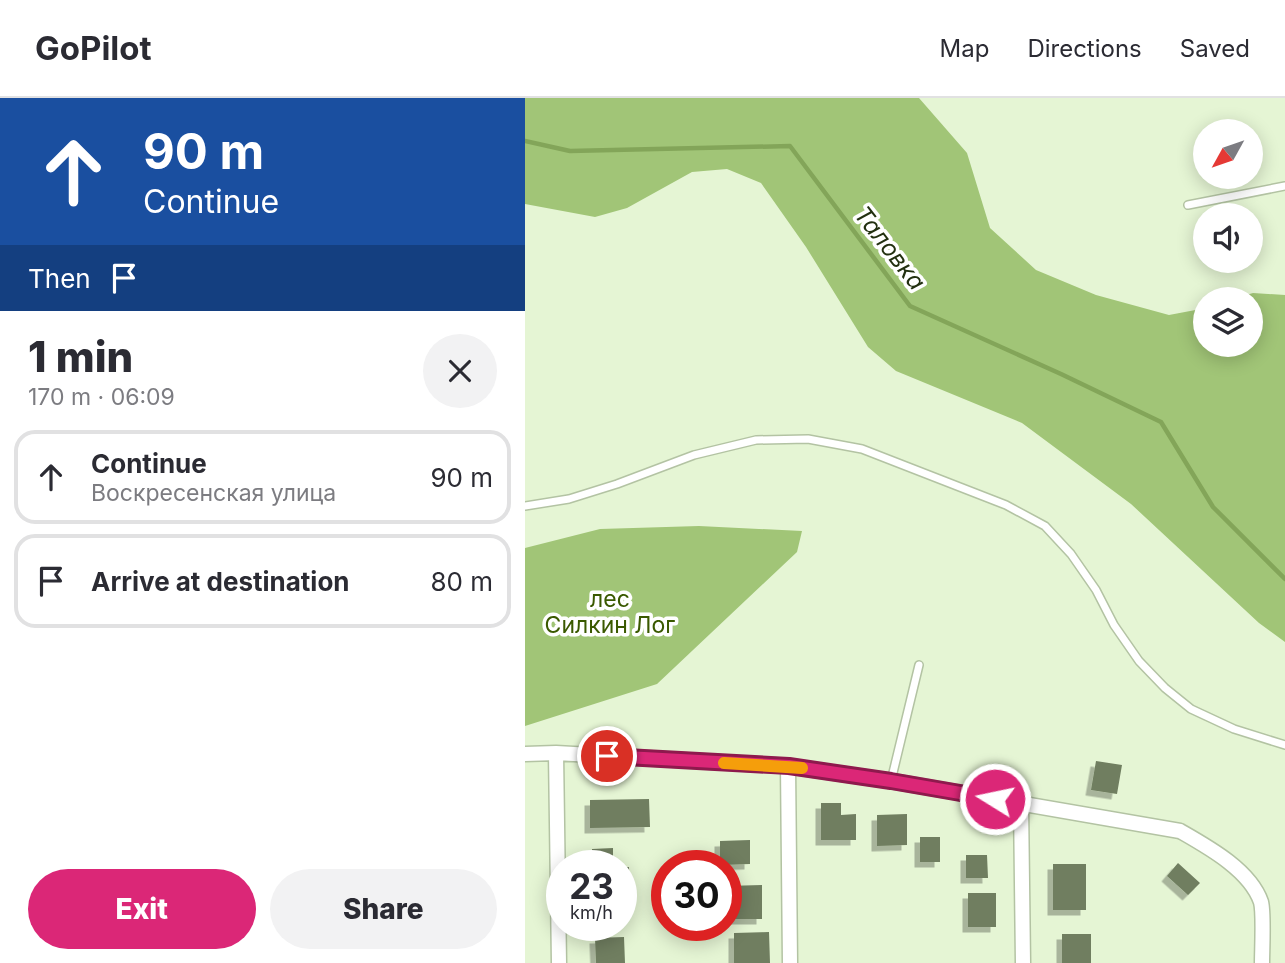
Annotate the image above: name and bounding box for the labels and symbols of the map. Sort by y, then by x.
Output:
north arrow [1193,119,1263,189]
water label: Таловка [848,200,932,296]
park label: лес Силкин Лог [545,585,675,639]
pin [577,726,637,786]
position arrow [958,762,1032,836]
speed limit sign: 30 [651,850,742,941]

